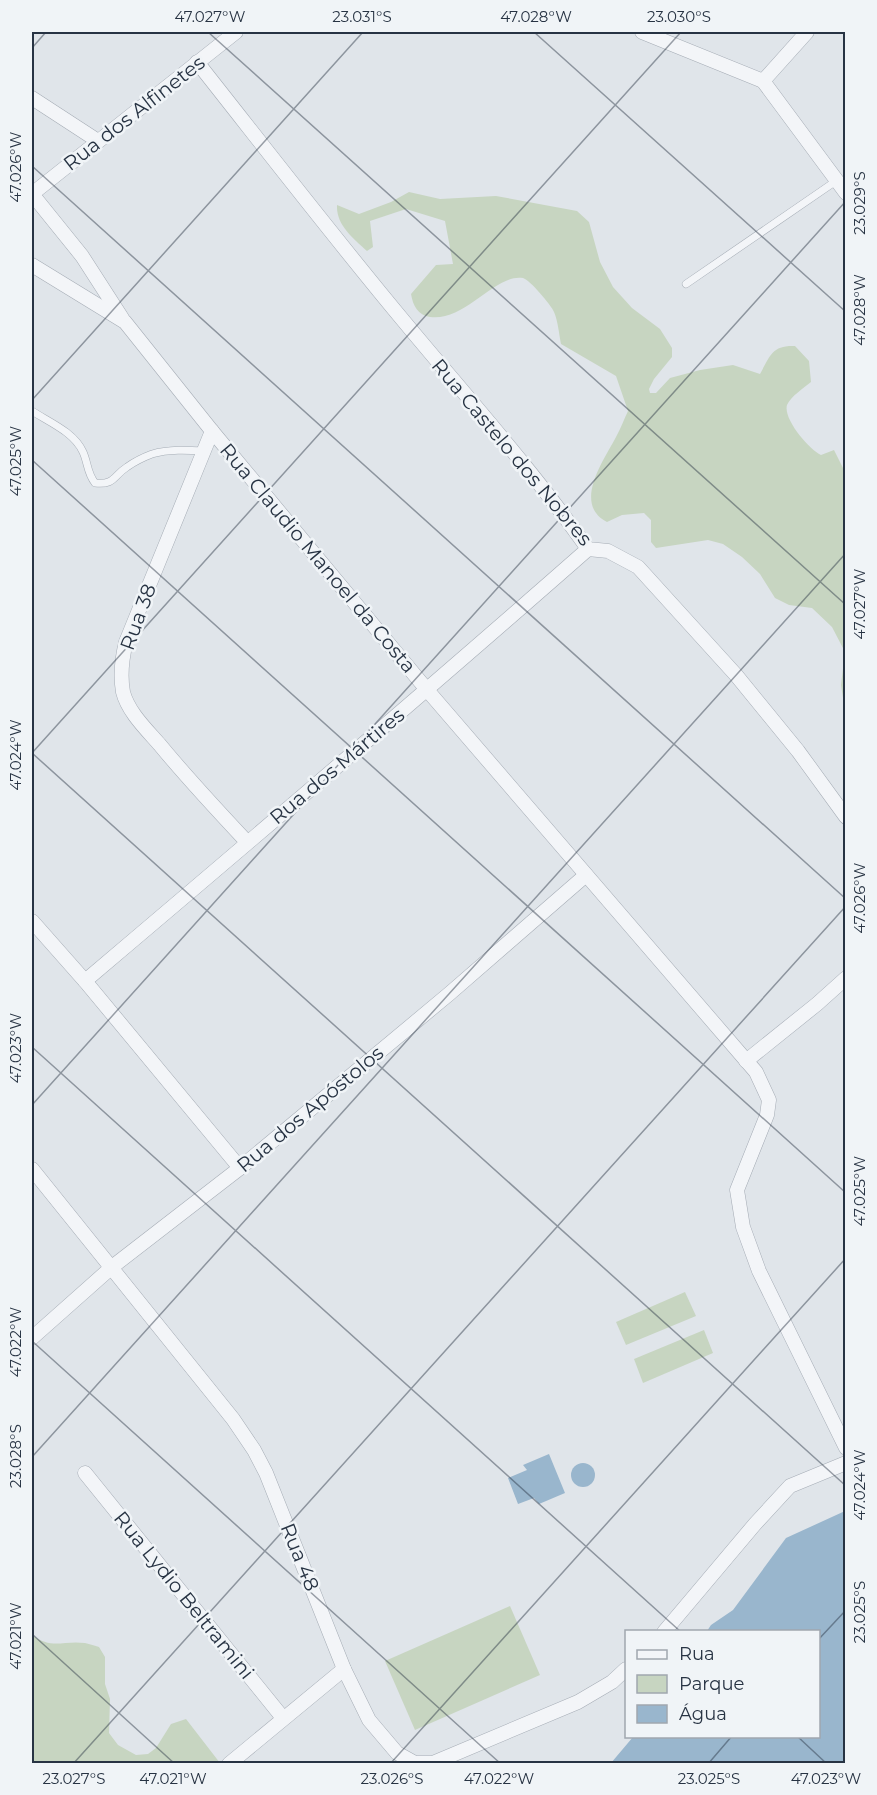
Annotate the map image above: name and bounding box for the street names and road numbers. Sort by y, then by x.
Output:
street label: Rua dos Alfinetes [58,50,210,176]
street label: Rua Castelo dos Nobres [427,354,597,551]
street label: Rua Claudio Manoel da Costa [215,438,421,678]
street label: Rua 38 [115,580,161,654]
street label: Rua dos Mártires [265,703,409,829]
street label: Rua dos Apóstolos [232,1040,388,1177]
street label: Rua Lydio Beltramini [109,1506,259,1684]
street label: Rua 48 [276,1520,324,1594]

